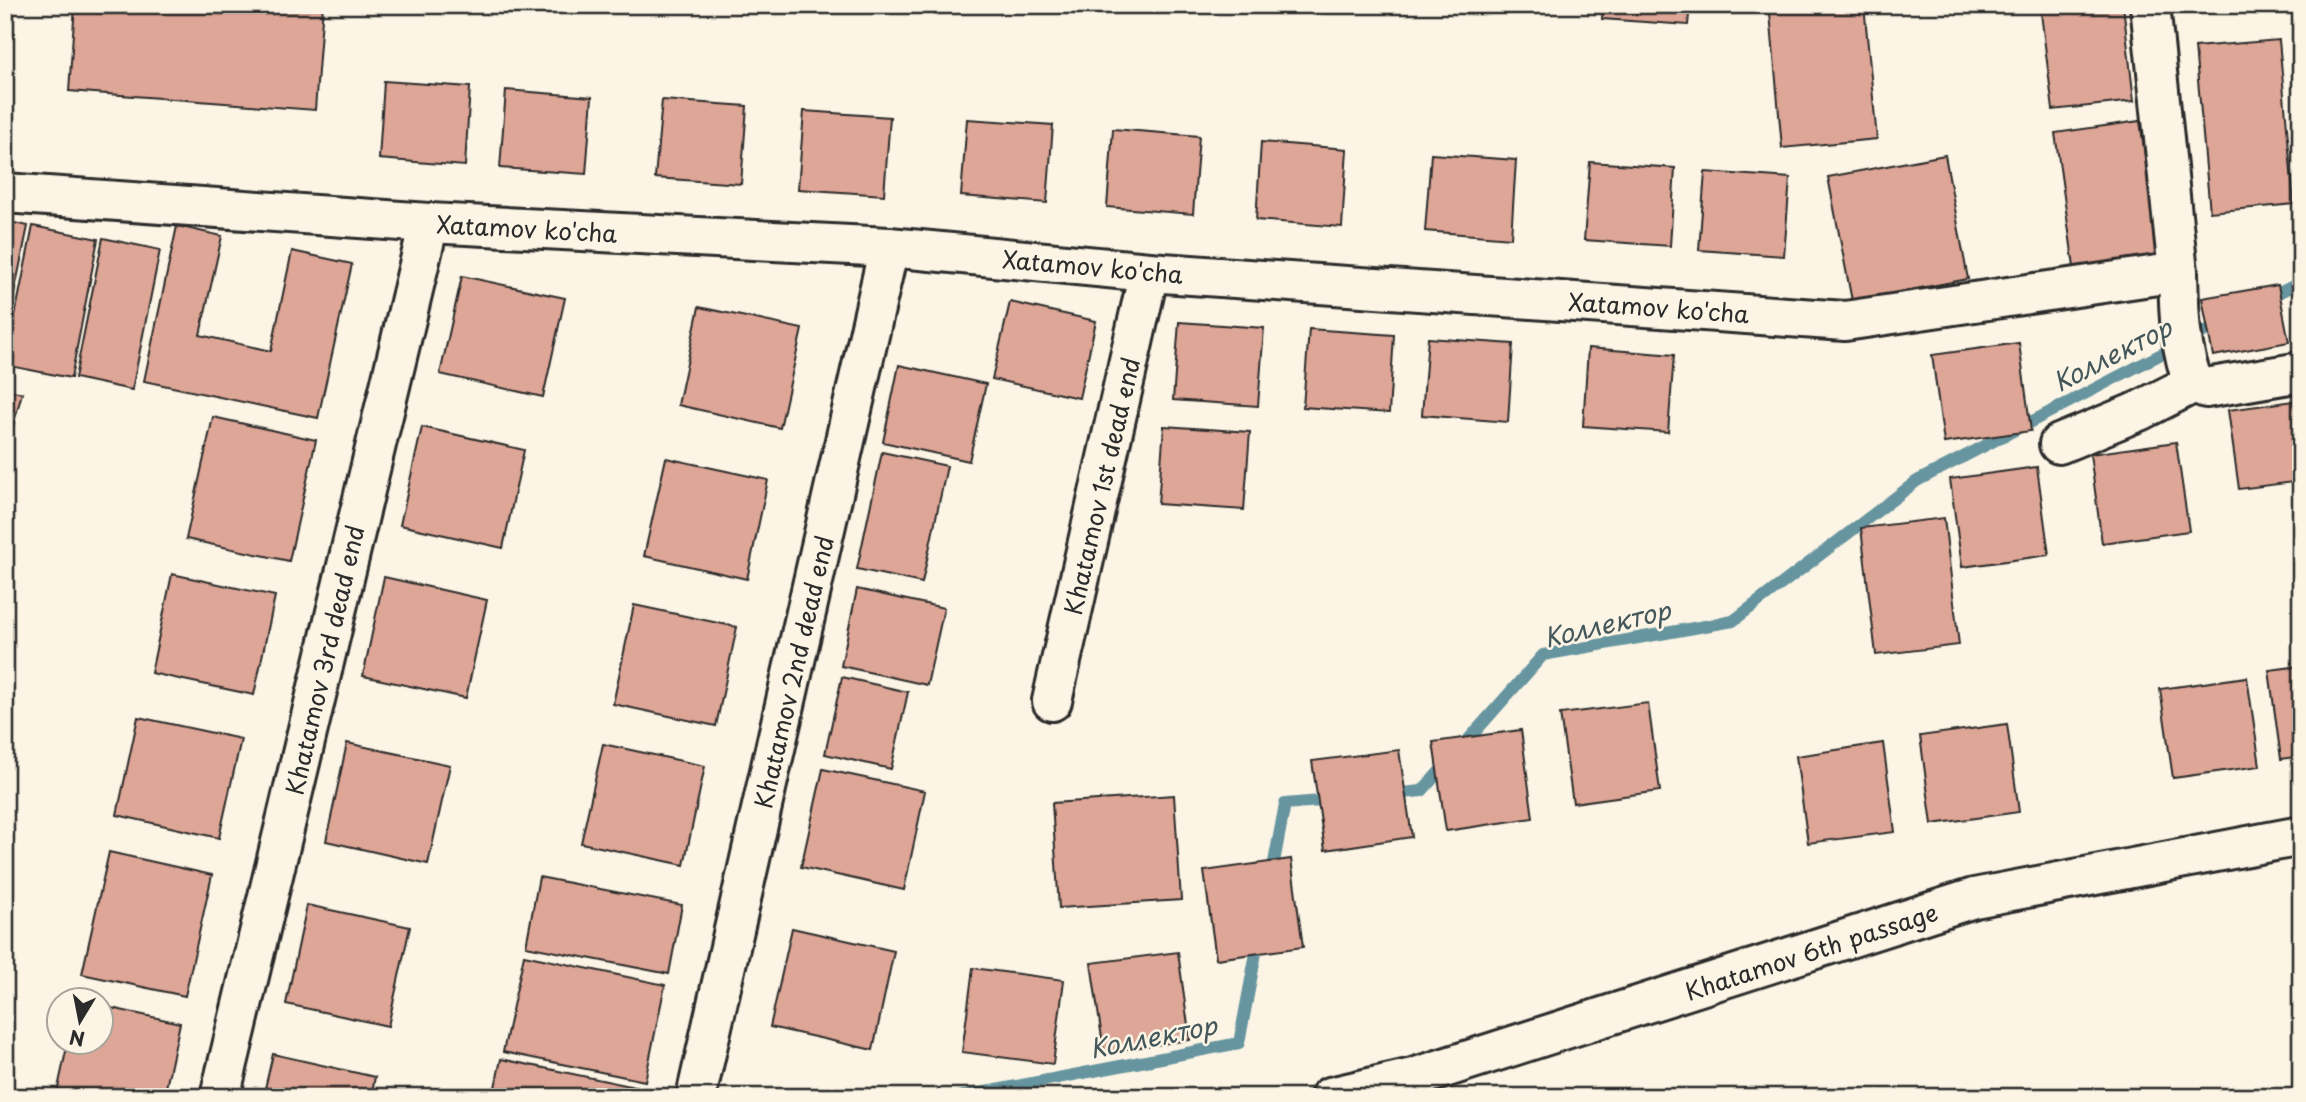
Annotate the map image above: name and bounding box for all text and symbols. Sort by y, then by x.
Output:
street label: Xatamov ko'cha [436,205,618,251]
street label: Xatamov ko'cha [1001,240,1185,292]
street label: Xatamov ko'cha [1568,283,1751,331]
water label: Коллектор [2046,307,2180,401]
street label: Khatamov 1st dead end [1054,354,1148,618]
street label: Khatamov 3rd dead end [275,522,373,798]
street label: Khatamov 2nd dead end [744,532,842,812]
water label: Коллектор [1540,589,1676,656]
street label: Khatamov 6th passage [1680,893,1942,1009]
north arrow [46,986,116,1056]
water label: Коллектор [1086,1004,1222,1067]
text: N [67,1024,87,1054]

